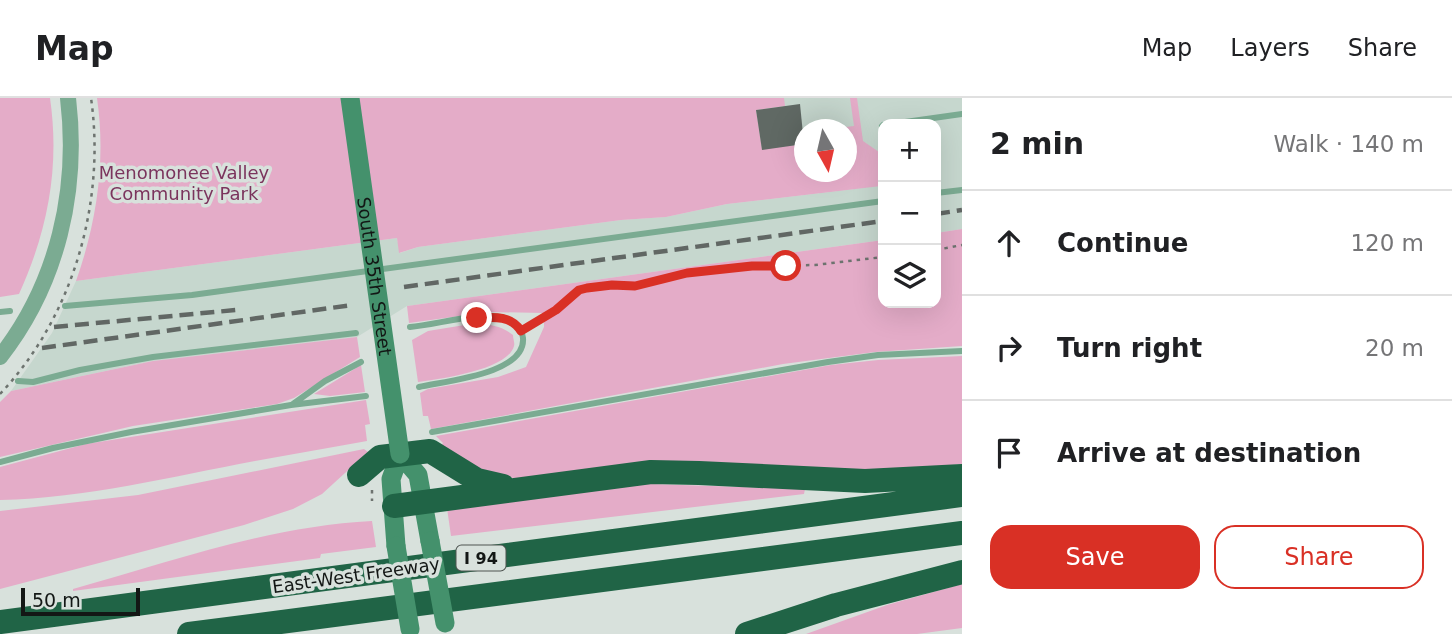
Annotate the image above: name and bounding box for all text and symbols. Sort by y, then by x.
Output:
text: Map [35,29,114,68]
text: Map [1142,34,1192,62]
text: Layers [1230,34,1310,62]
text: Share [1348,34,1417,62]
north arrow [794,119,857,182]
map controls [878,119,941,308]
button: + [878,119,941,182]
text: 2 min [990,126,1084,161]
text: Walk · 140 m [1273,131,1424,157]
park label: Menomonee Valley Community Park [99,162,270,204]
button: − [878,182,941,245]
street label: South 35th Street [354,196,397,357]
icon: ahead [990,224,1028,262]
text: Continue [1057,228,1188,258]
text: 120 m [1350,230,1424,256]
button: layers [878,245,941,308]
route start [770,250,801,281]
route end [461,302,492,333]
icon: right [990,329,1028,367]
text: Turn right [1057,333,1202,363]
text: 20 m [1365,335,1424,361]
icon: arrive [990,434,1028,472]
text: Arrive at destination [1057,438,1361,468]
button: Save [990,525,1200,589]
button: Share [1214,525,1424,589]
road number: I 94 [456,545,505,570]
street label: East-West Freeway [271,553,442,597]
scale bar [21,585,140,617]
text: 50 m [32,589,81,611]

